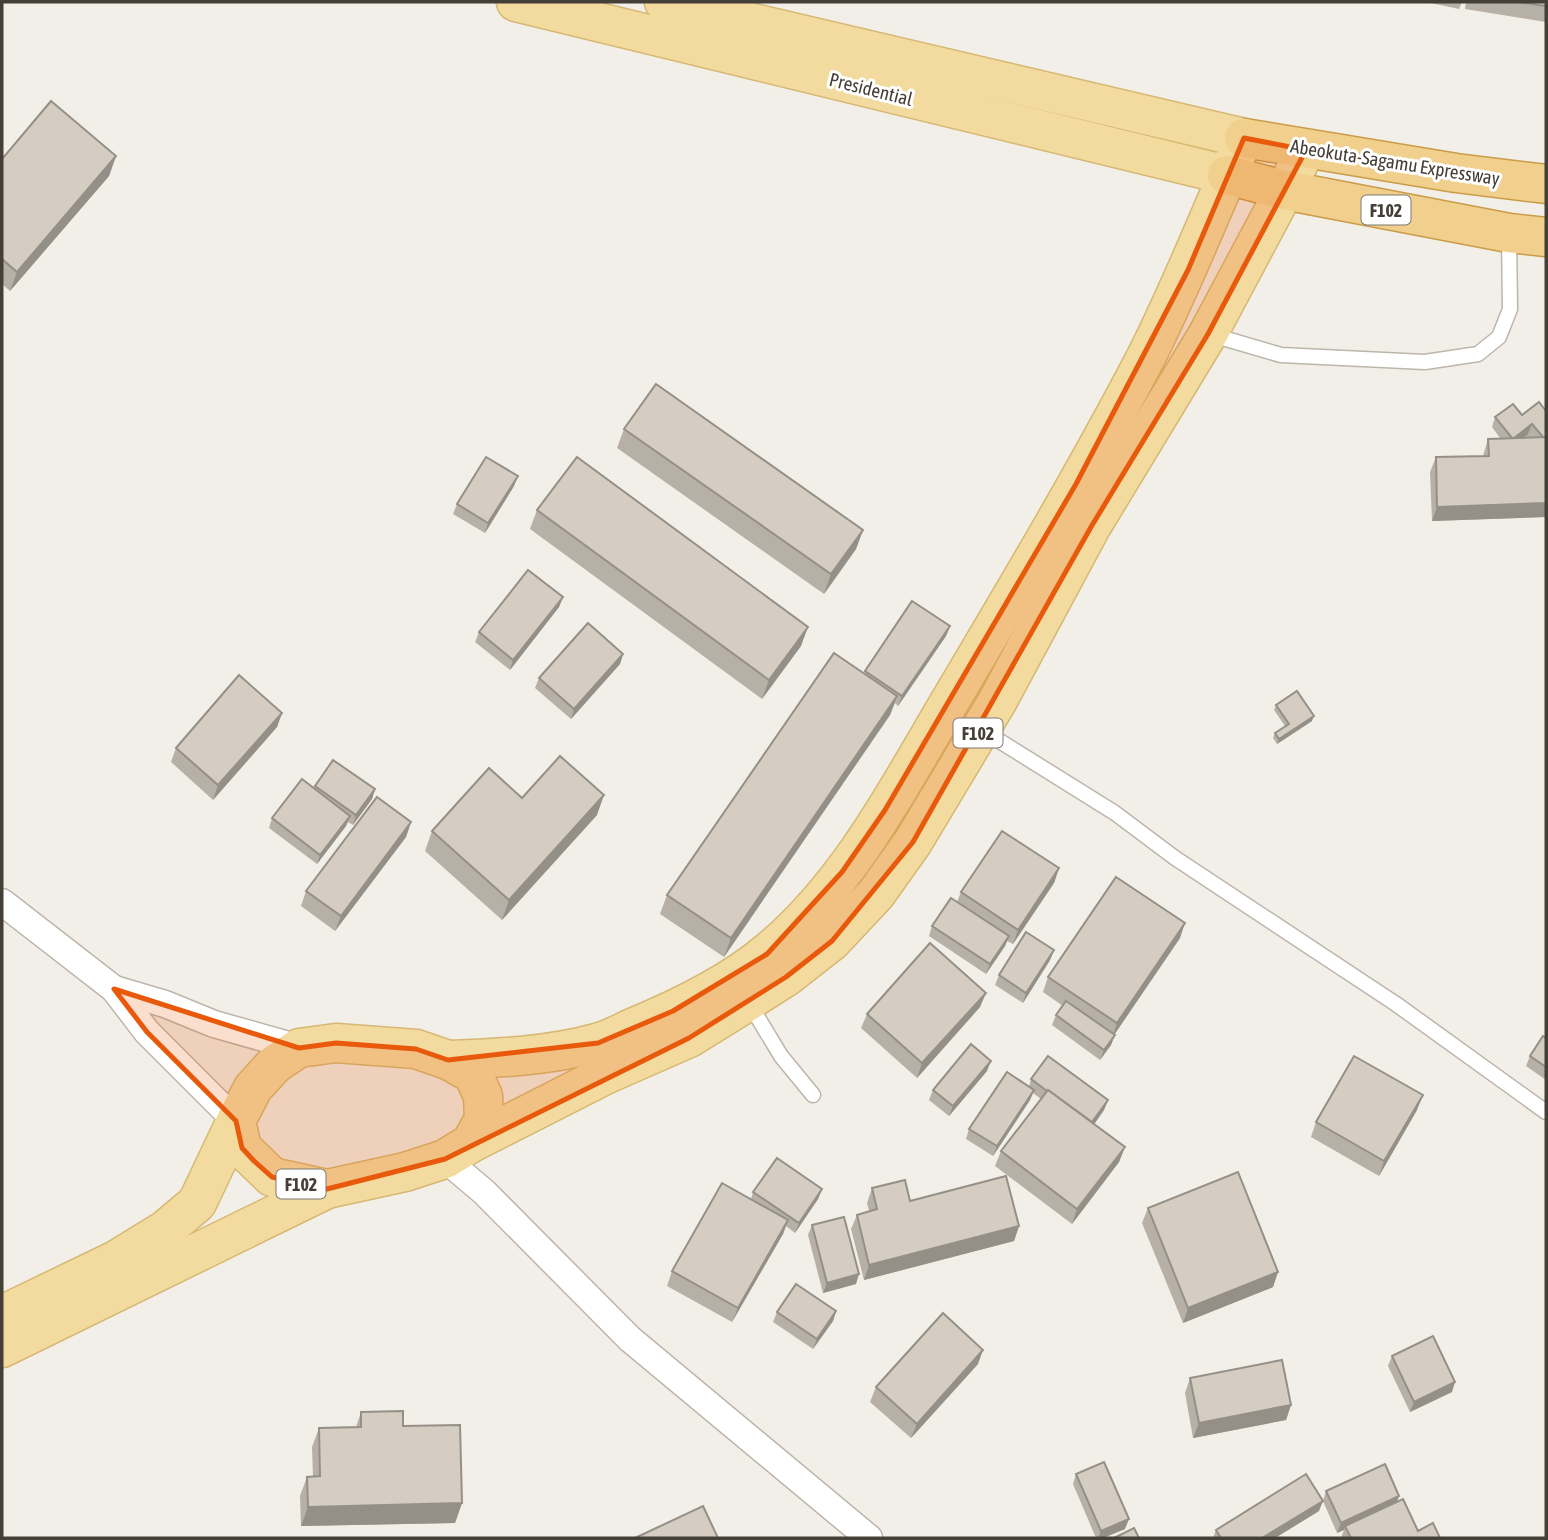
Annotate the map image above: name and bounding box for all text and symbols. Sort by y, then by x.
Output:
street label: Presidential [827,68,915,110]
street label: Abeokuta-Sagamu Expressway [1289,135,1501,189]
road number: F102 [1362,196,1410,224]
road number: F102 [954,718,1002,748]
road number: F102 [276,1170,326,1198]

